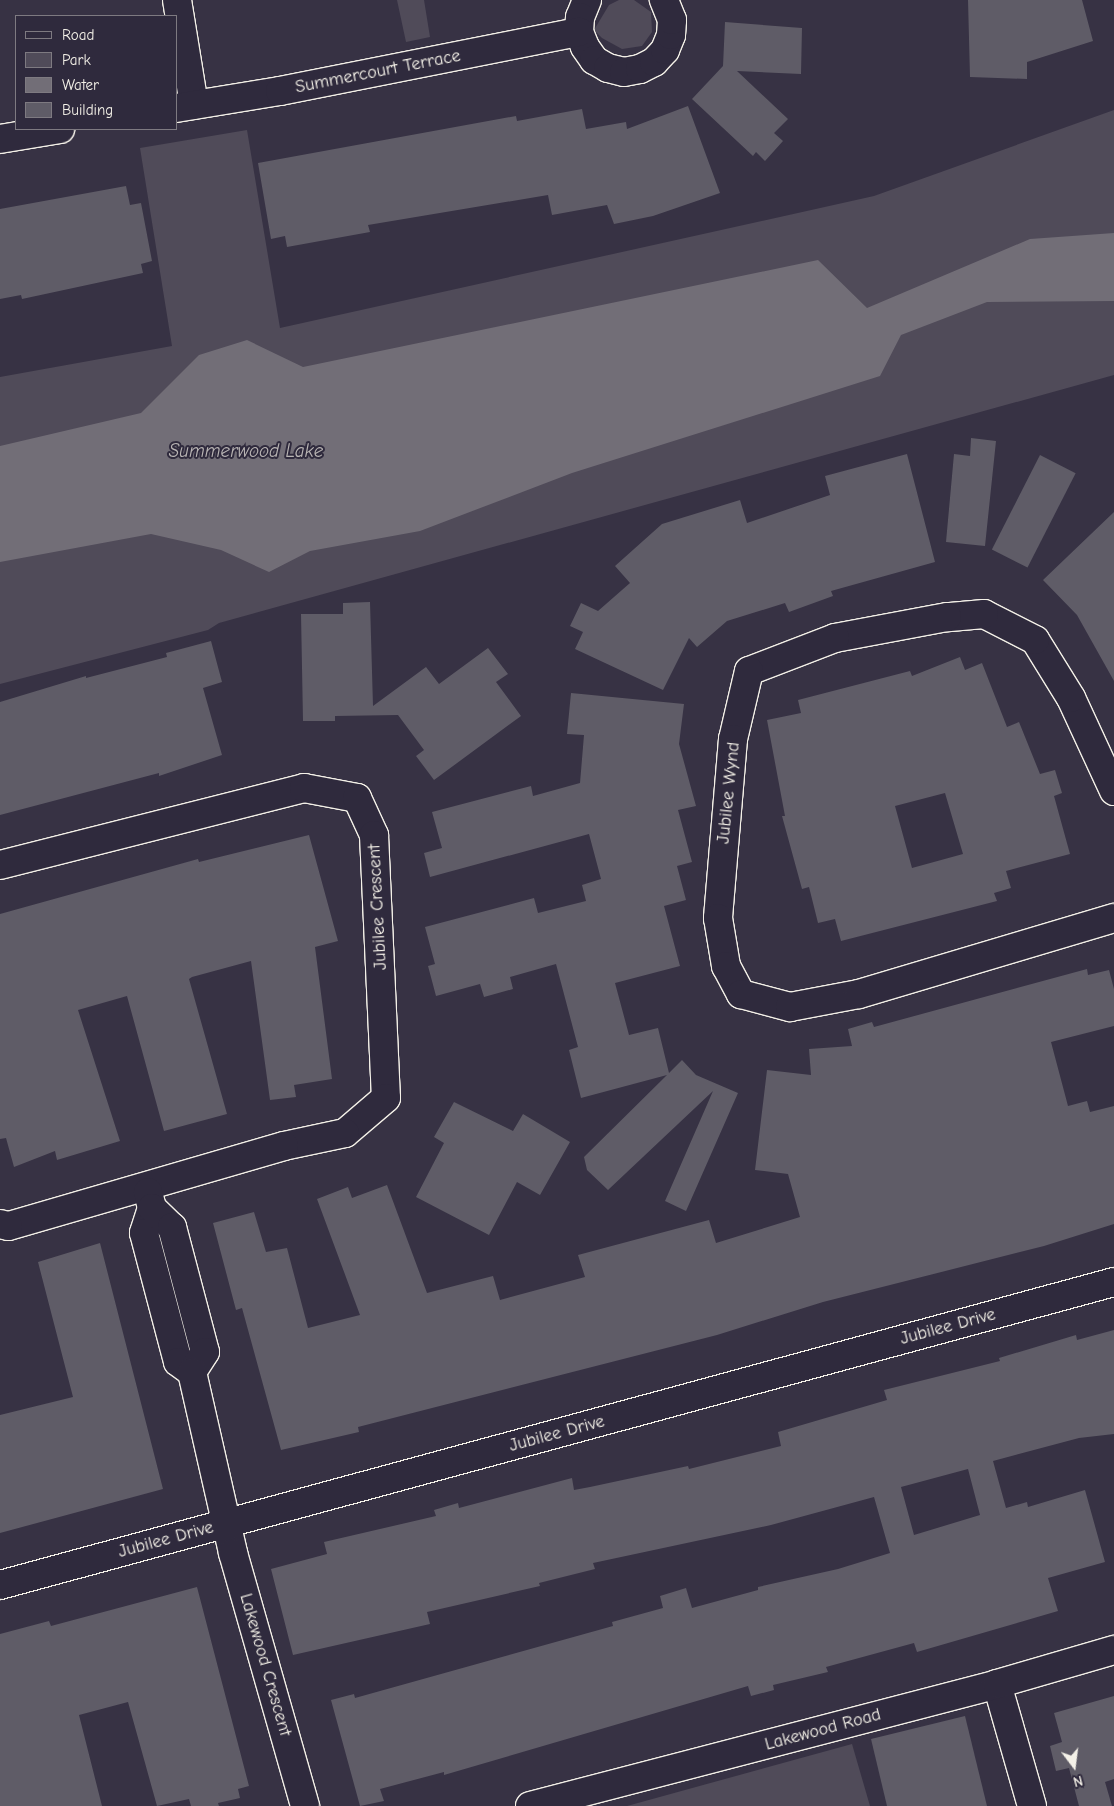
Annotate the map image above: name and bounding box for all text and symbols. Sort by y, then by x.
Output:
legend [15,15,178,130]
text: Road [62,26,94,44]
street label: Summercourt Terrace [293,45,463,99]
text: Park [62,51,91,69]
text: Water [62,76,99,94]
text: Building [62,101,113,119]
water label: Summerwood Lake [169,441,323,463]
street label: Jubilee Wynd [713,741,745,845]
street label: Jubilee Crescent [364,843,392,971]
street label: Jubilee Drive [898,1304,998,1350]
street label: Jubilee Drive [507,1411,607,1457]
street label: Jubilee Drive [116,1517,216,1563]
street label: Lakewood Crescent [234,1591,296,1739]
street label: Lakewood Road [763,1704,883,1756]
north arrow [1049,1741,1099,1791]
text: N [1071,1772,1085,1790]

